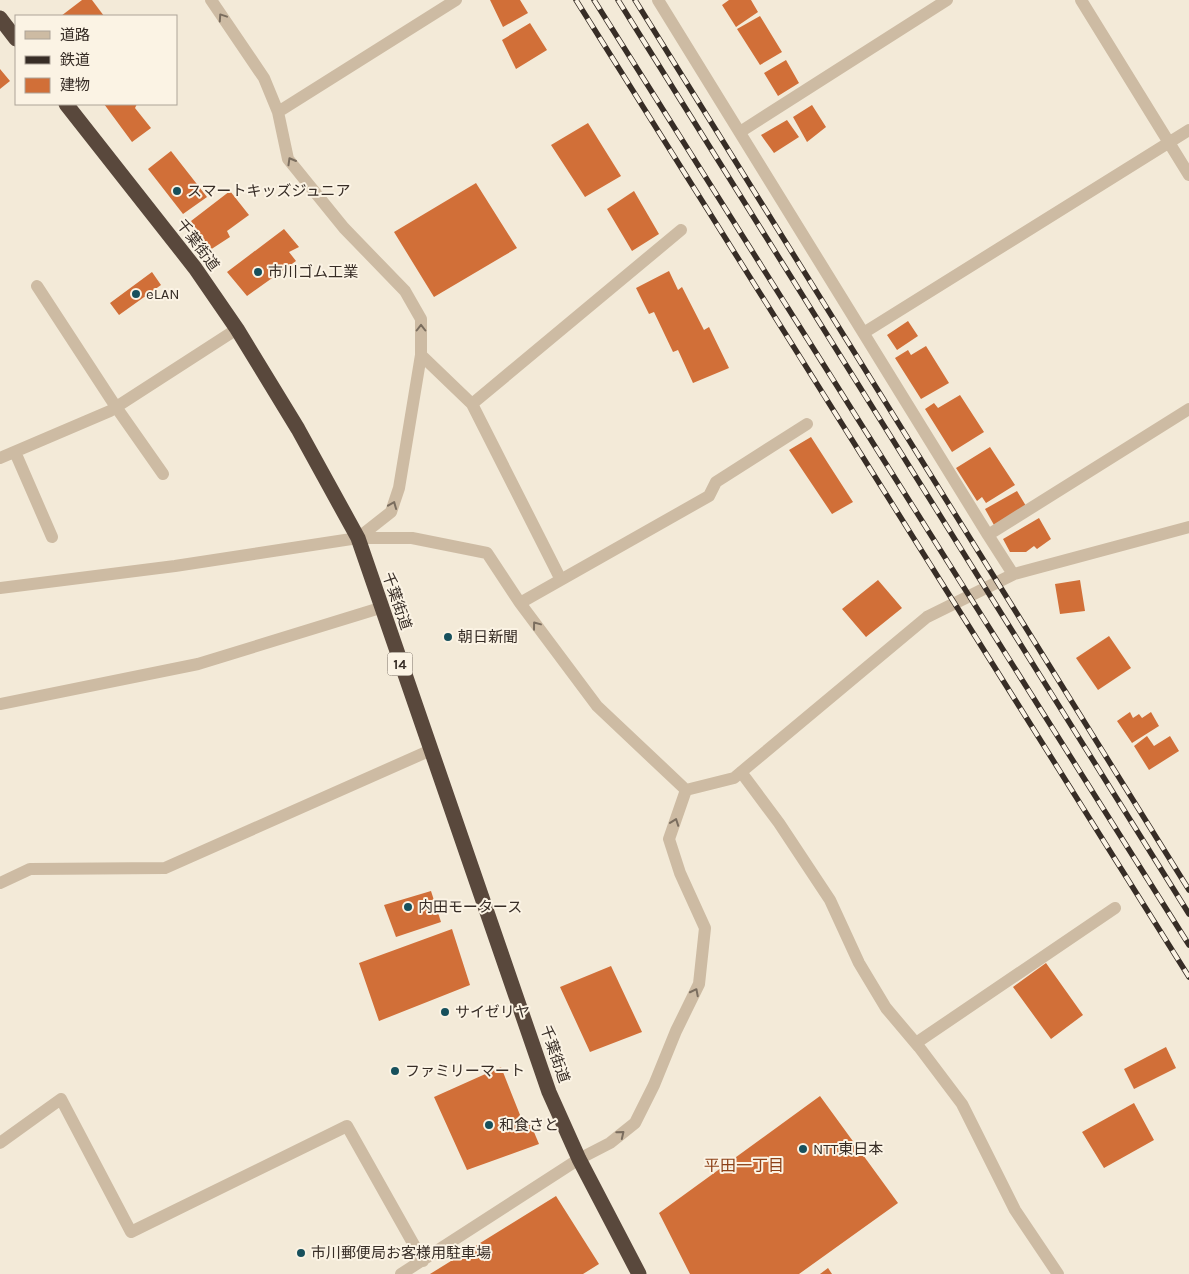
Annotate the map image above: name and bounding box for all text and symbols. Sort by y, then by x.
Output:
one-way arrow [219,13,228,22]
legend [15,15,178,105]
text: 道路 [60,26,90,44]
text: 鉄道 [60,51,90,69]
text: 建物 [60,76,90,94]
one-way arrow [288,157,298,166]
place label: スマートキッズジュニア [187,182,351,200]
marker: スマートキッズジュニア [171,185,183,197]
street label: 千葉街道 [173,216,223,274]
place label: 市川ゴム工業 [268,263,358,281]
marker: 市川ゴム工業 [252,266,264,278]
place label: eLAN [146,285,180,303]
marker: eLAN [130,288,142,300]
one-way arrow [416,324,426,332]
one-way arrow [386,501,397,510]
street label: 千葉街道 [379,570,415,632]
one-way arrow [534,622,542,631]
place label: 朝日新聞 [458,628,518,646]
marker: 朝日新聞 [442,631,454,643]
road number: 14 [388,652,412,676]
one-way arrow [669,818,679,826]
place label: 内田モータース [418,898,522,916]
marker: 内田モータース [402,901,414,913]
one-way arrow [689,988,699,997]
place label: サイゼリヤ [455,1003,530,1021]
marker: サイゼリヤ [439,1006,451,1018]
street label: 千葉街道 [537,1023,573,1085]
place label: ファミリーマート [405,1062,525,1080]
marker: ファミリーマート [389,1065,401,1077]
place label: 和食さと [499,1116,559,1134]
marker: 和食さと [483,1119,495,1131]
one-way arrow [615,1132,624,1140]
place label: NTT東日本 [813,1140,883,1158]
marker: NTT東日本 [797,1143,809,1155]
district label: 平田一丁目 [704,1156,784,1175]
place label: 市川郵便局お客様用駐車場 [311,1244,491,1262]
marker: 市川郵便局お客様用駐車場 [295,1247,307,1259]

